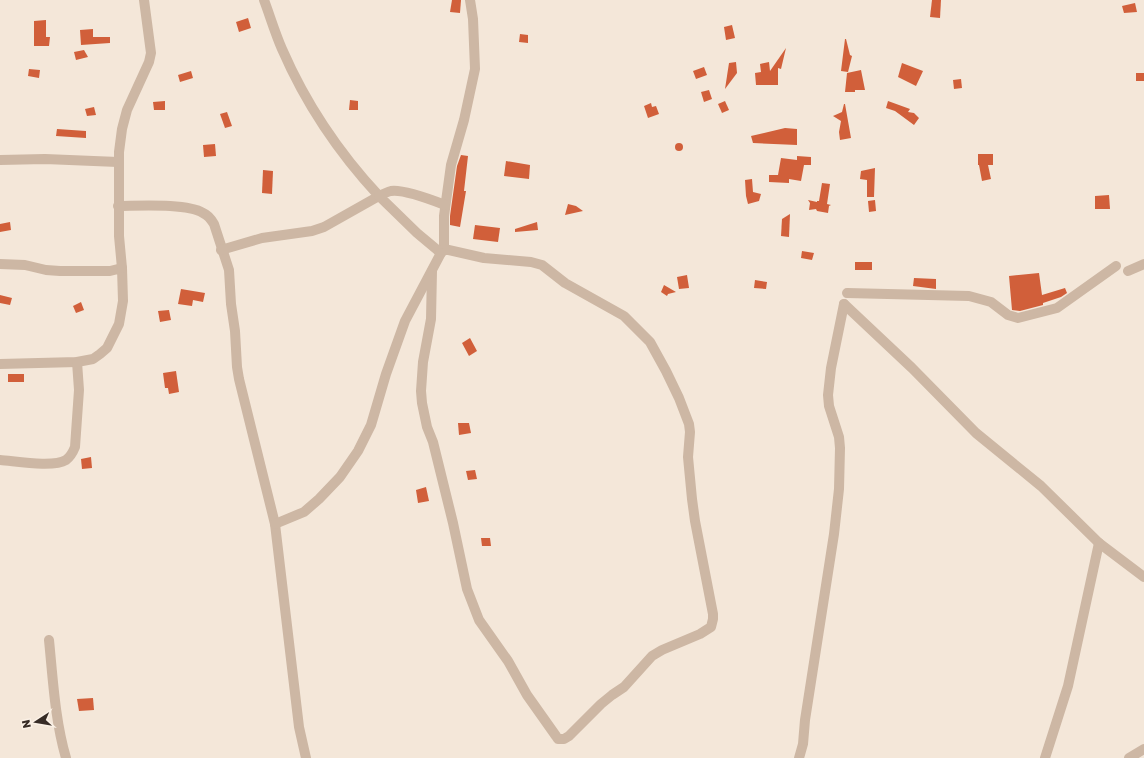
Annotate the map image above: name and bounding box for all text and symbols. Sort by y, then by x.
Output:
north arrow [16,702,56,742]
text: N [19,719,33,730]

